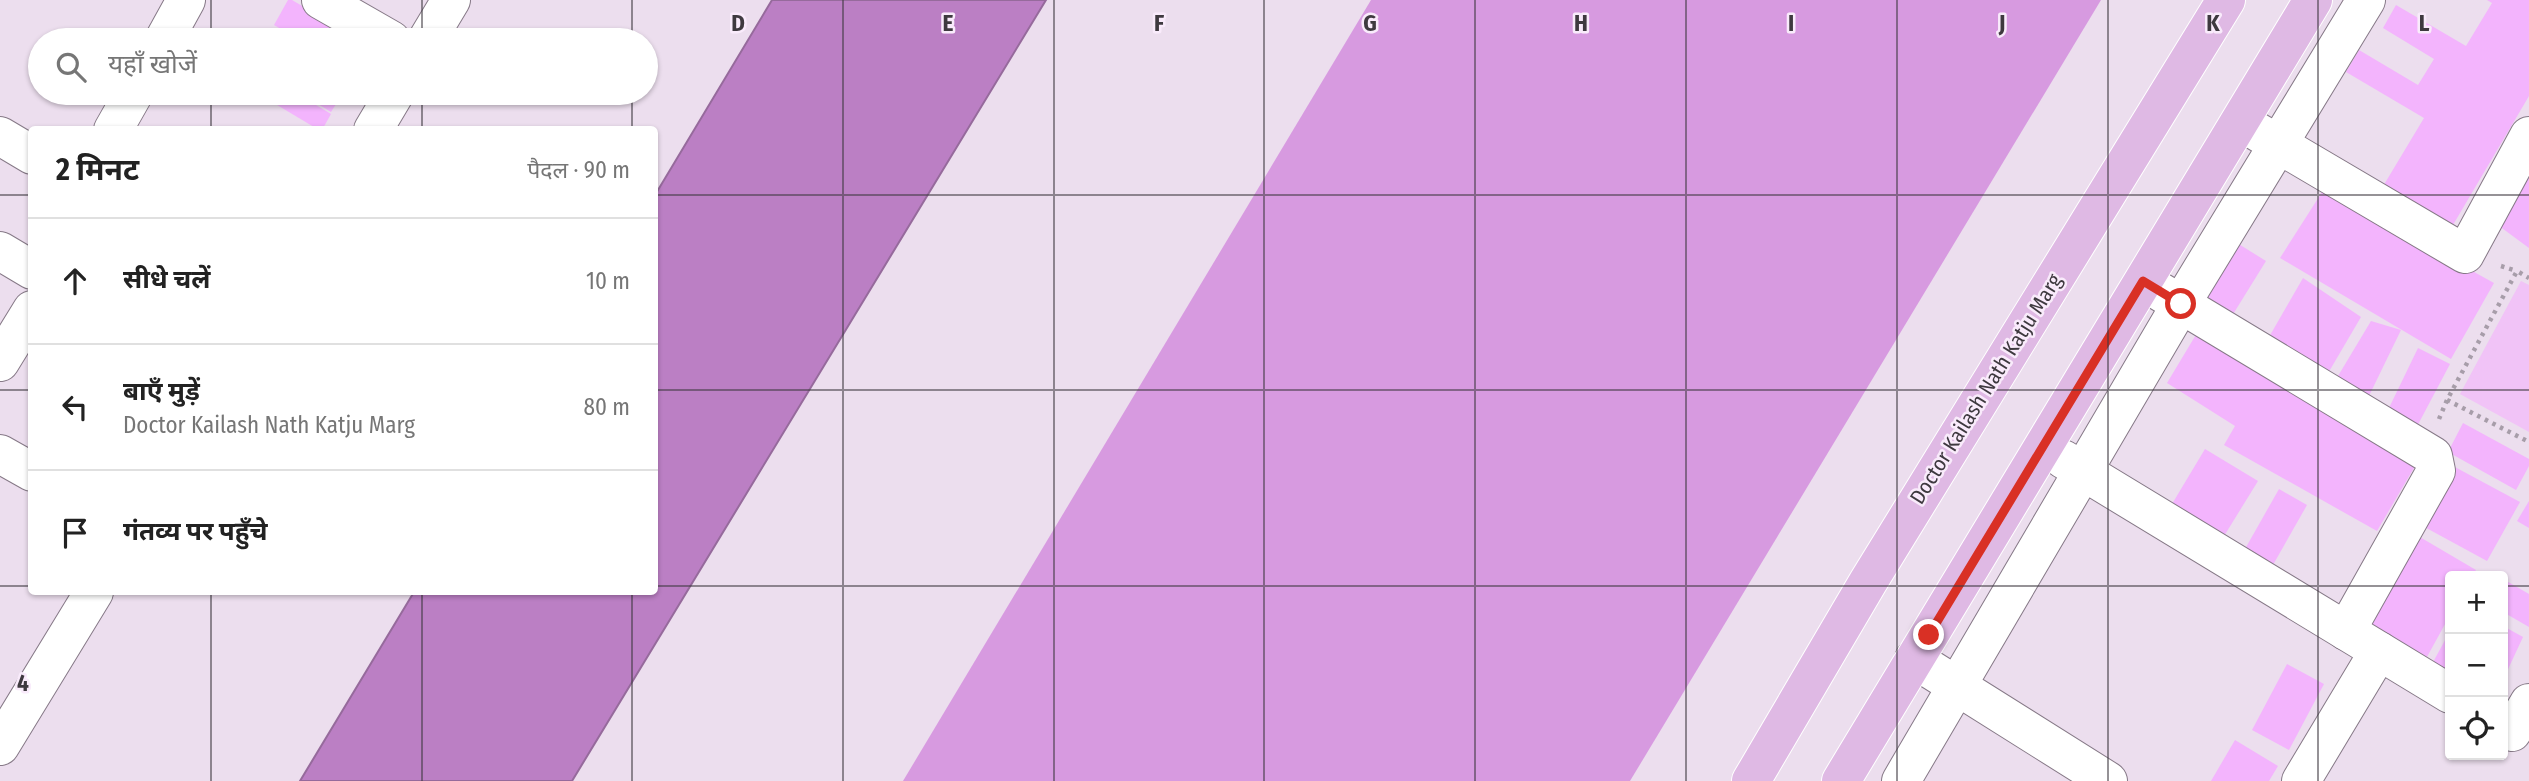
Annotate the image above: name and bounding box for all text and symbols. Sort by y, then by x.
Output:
text: D [731,9,745,37]
text: E [943,9,954,37]
text: F [1154,9,1164,37]
text: G [1363,9,1377,37]
text: H [1574,9,1588,37]
text: I [1788,9,1794,37]
text: J [1998,9,2005,37]
text: K [2206,9,2220,37]
text: L [2419,9,2430,37]
search box [28,28,658,105]
icon: search [52,48,90,86]
text: यहाँ खोजें [108,49,197,80]
text: 2 मिनट [56,152,139,188]
text: पैदल · 90 m [527,156,630,184]
icon: ahead [56,262,94,300]
text: सीधे चलें [123,264,210,295]
text: 10 m [586,267,630,295]
street label: Doctor Kailash Nath Katju Marg [1904,269,2068,509]
route start [2165,288,2196,319]
text: बाएँ मुड़ें [123,376,200,407]
icon: left [56,388,94,426]
text: 80 m [583,393,630,421]
text: Doctor Kailash Nath Katju Marg [123,411,415,439]
icon: arrive [56,514,94,552]
text: गंतव्य पर पहुँचे [123,516,267,547]
map controls [2445,571,2508,760]
button: + [2445,571,2508,634]
route end [1913,619,1944,650]
button: − [2445,634,2508,697]
text: 4 [17,669,29,697]
button: locate [2445,697,2508,760]

